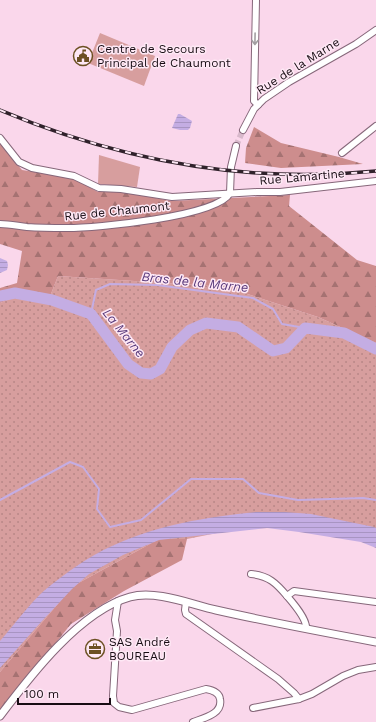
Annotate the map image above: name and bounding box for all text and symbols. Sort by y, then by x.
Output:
one-way arrow [251,32,259,45]
street label: Rue de la Marne [254,35,342,97]
place label: Centre de Secours Principal de Chaumont [97,42,231,70]
public building icon: Centre de Secours Principal de Chaumont [72,45,94,67]
street label: Rue Lamartine [259,166,345,188]
street label: Rue de Chaumont [64,199,170,223]
water label: Bras de la Marne [141,269,249,295]
water label: La Marne [100,305,148,361]
place label: SAS André BOUREAU [109,635,170,663]
office icon: SAS André BOUREAU [84,638,106,660]
scale bar [18,680,110,706]
text: 100 m [24,687,59,701]

